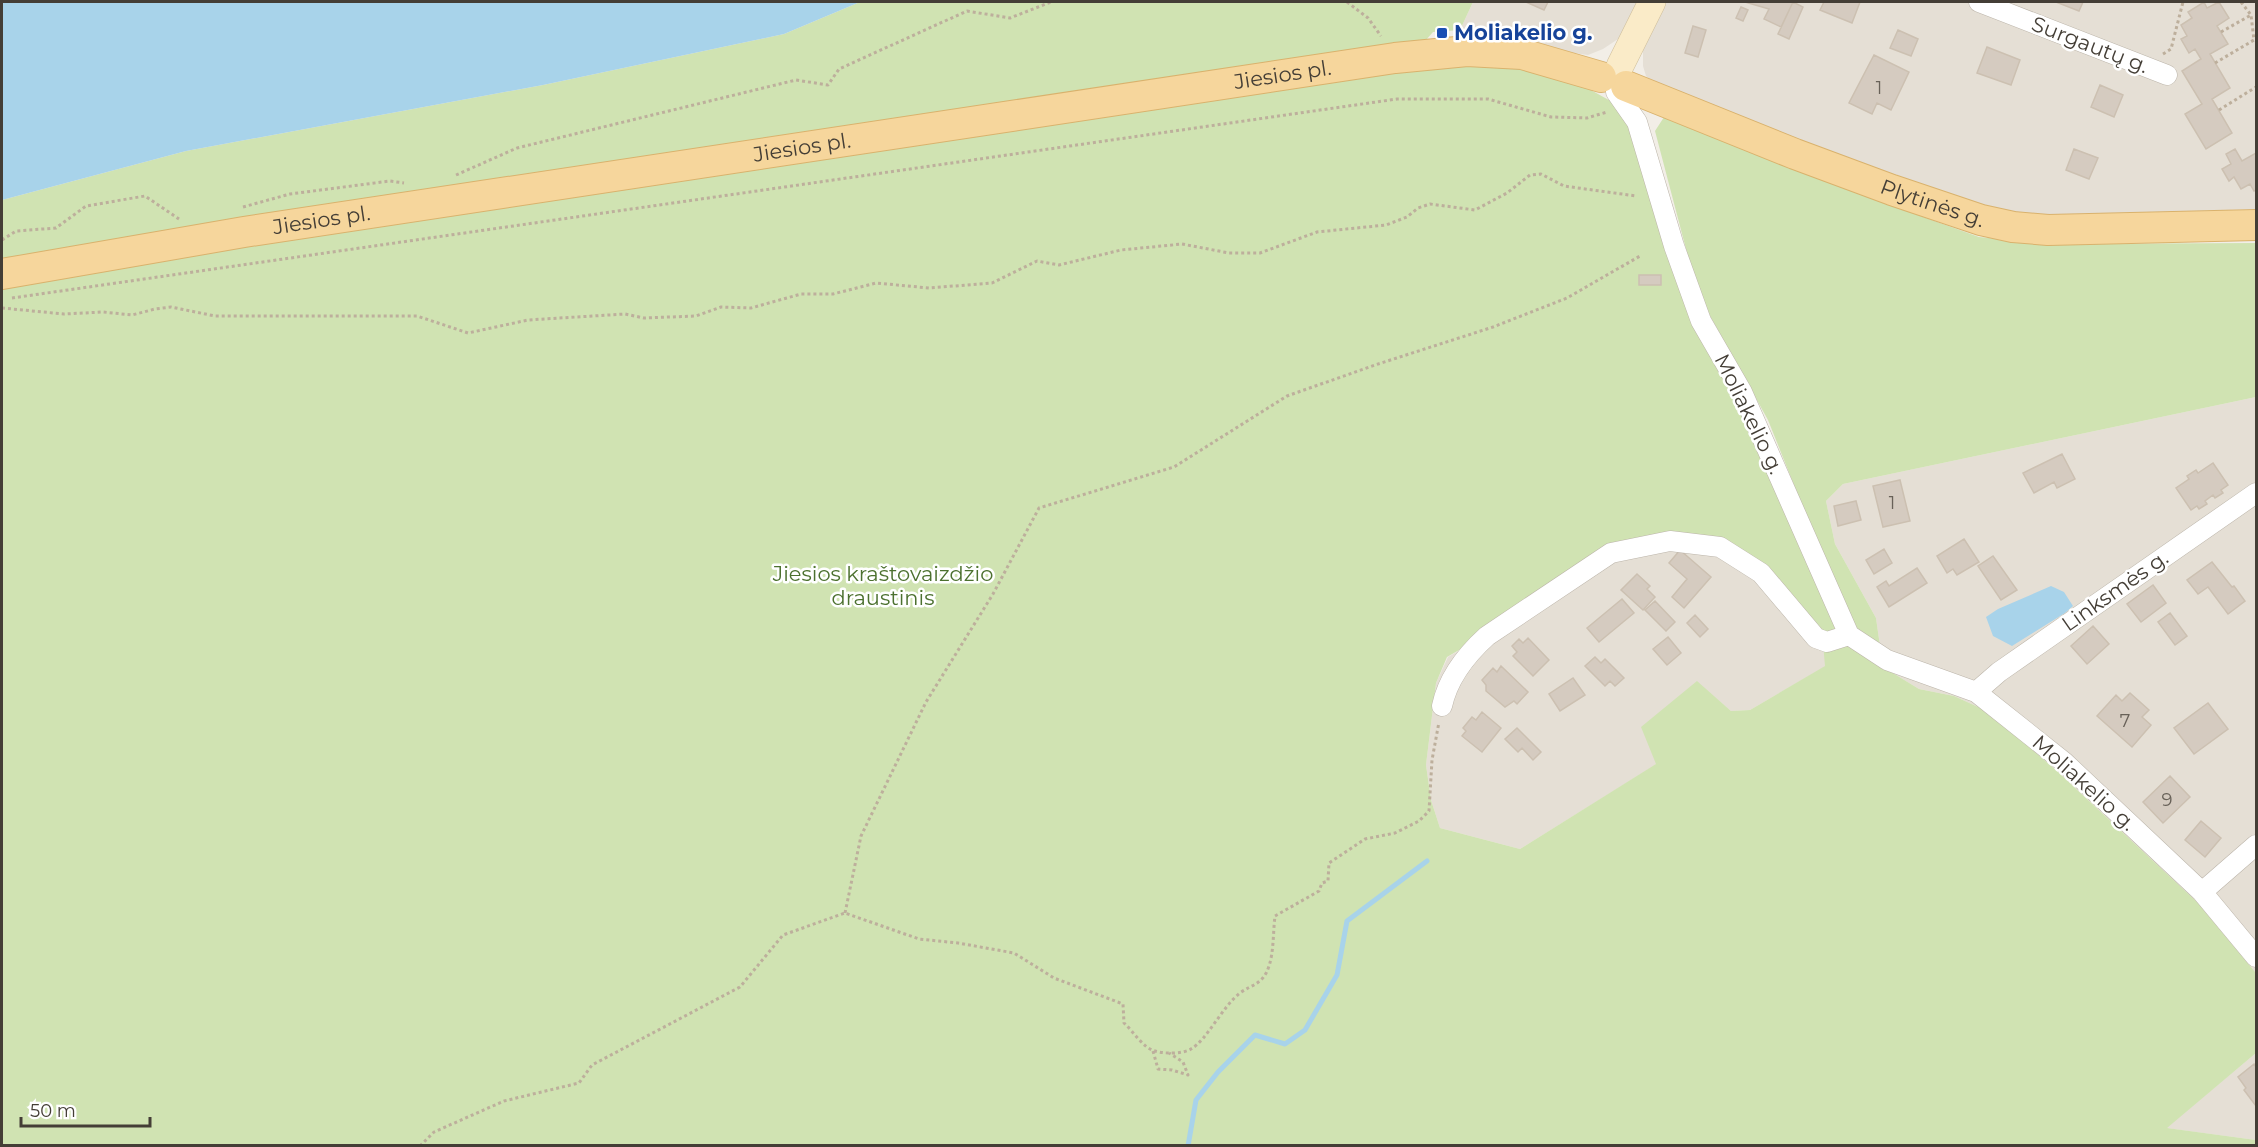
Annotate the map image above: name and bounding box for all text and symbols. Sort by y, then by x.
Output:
street label: Surgautų g. [2028,11,2152,78]
place label: Moliakelio g. [1454,20,1592,45]
marker: Moliakelio g. [1435,26,1449,40]
street label: Jiesios pl. [1231,55,1333,94]
house number: 1 [1876,77,1882,99]
street label: Jiesios pl. [751,127,852,167]
street label: Plytinės g. [1877,174,1986,232]
street label: Jiesios pl. [270,200,372,240]
street label: Moliakelio g. [1710,350,1789,478]
house number: 1 [1889,492,1895,514]
street label: Linksmės g. [2057,545,2173,636]
park label: Jiesios kraštovaizdžio draustinis [772,561,993,610]
house number: 7 [2120,710,2130,732]
street label: Moliakelio g. [2027,730,2141,836]
house number: 9 [2162,789,2173,811]
scale bar [21,1090,150,1128]
text: 50 m [30,1100,76,1122]

